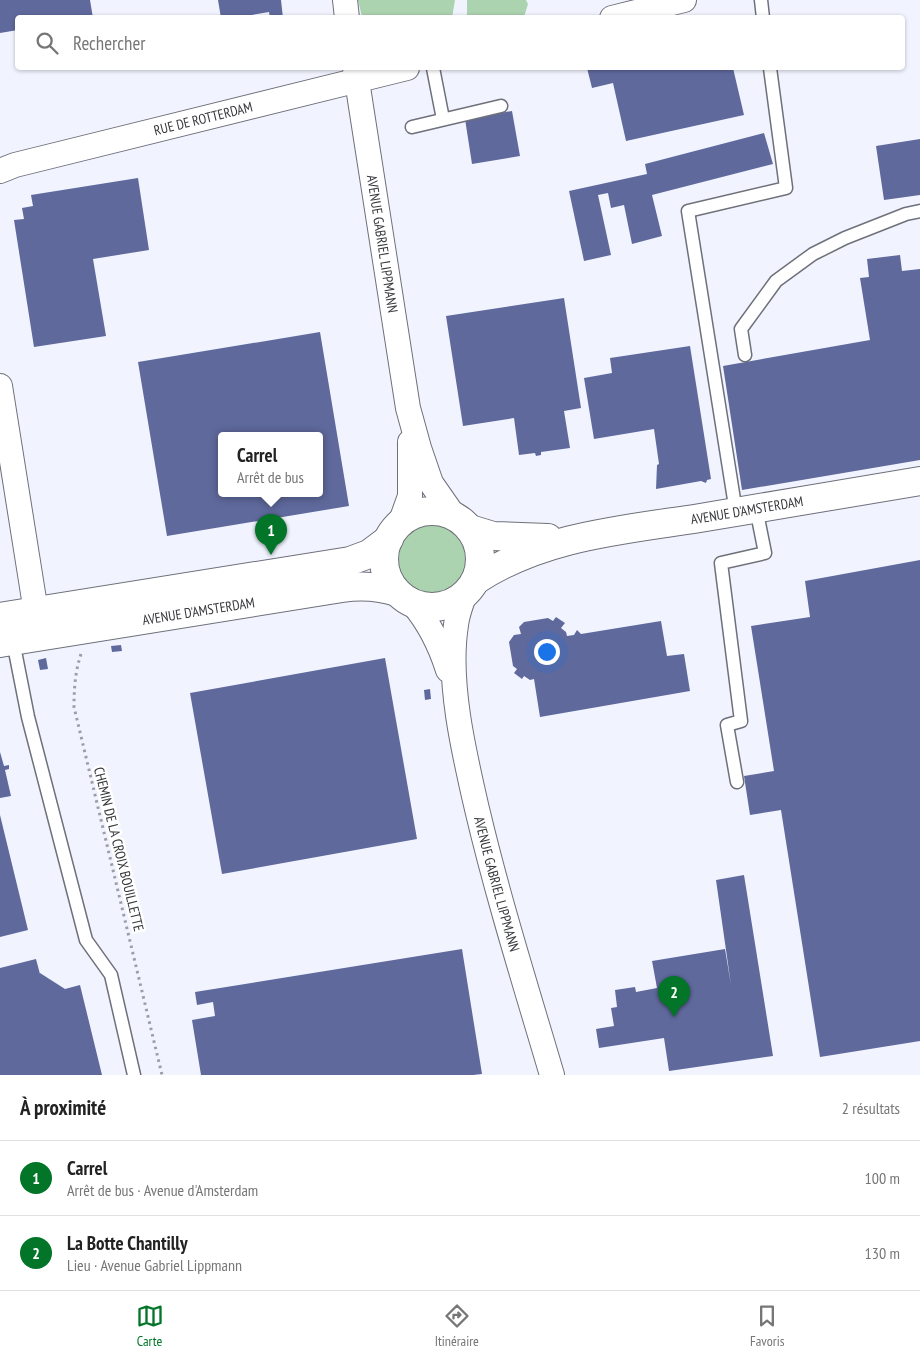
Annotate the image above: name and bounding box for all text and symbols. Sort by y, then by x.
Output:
search box [15,15,905,70]
icon: search [33,29,61,57]
text: Rechercher [73,31,145,55]
street label: RUE DE ROTTERDAM [152,98,254,139]
street label: AVENUE GABRIEL LIPPMANN [363,174,402,314]
popup [218,432,323,497]
text: Carrel [237,443,277,467]
text: Arrêt de bus [237,467,304,487]
street label: AVENUE D'AMSTERDAM [689,492,804,528]
pin: 1 [255,514,287,555]
street label: AVENUE D'AMSTERDAM [141,593,256,629]
your location [534,639,560,665]
street label: CHEMIN DE LA CROIX BOUILLETTE [90,765,148,933]
street label: AVENUE GABRIEL LIPPMANN [470,815,524,954]
pin: 2 [658,976,690,1017]
text: À proximité [20,1094,106,1121]
text: 2 résultats [842,1098,900,1118]
text: Carrel [67,1156,107,1180]
text: 1 [32,1168,40,1188]
text: 100 m [865,1168,900,1188]
text: Arrêt de bus · Avenue d'Amsterdam [67,1180,258,1200]
text: La Botte Chantilly [67,1231,188,1255]
text: 2 [32,1243,40,1263]
text: 130 m [865,1243,900,1263]
text: Lieu · Avenue Gabriel Lippmann [67,1255,242,1275]
tab: Carte [136,1302,164,1350]
tab: Itinéraire [435,1302,479,1350]
tab: Favoris [750,1302,784,1350]

